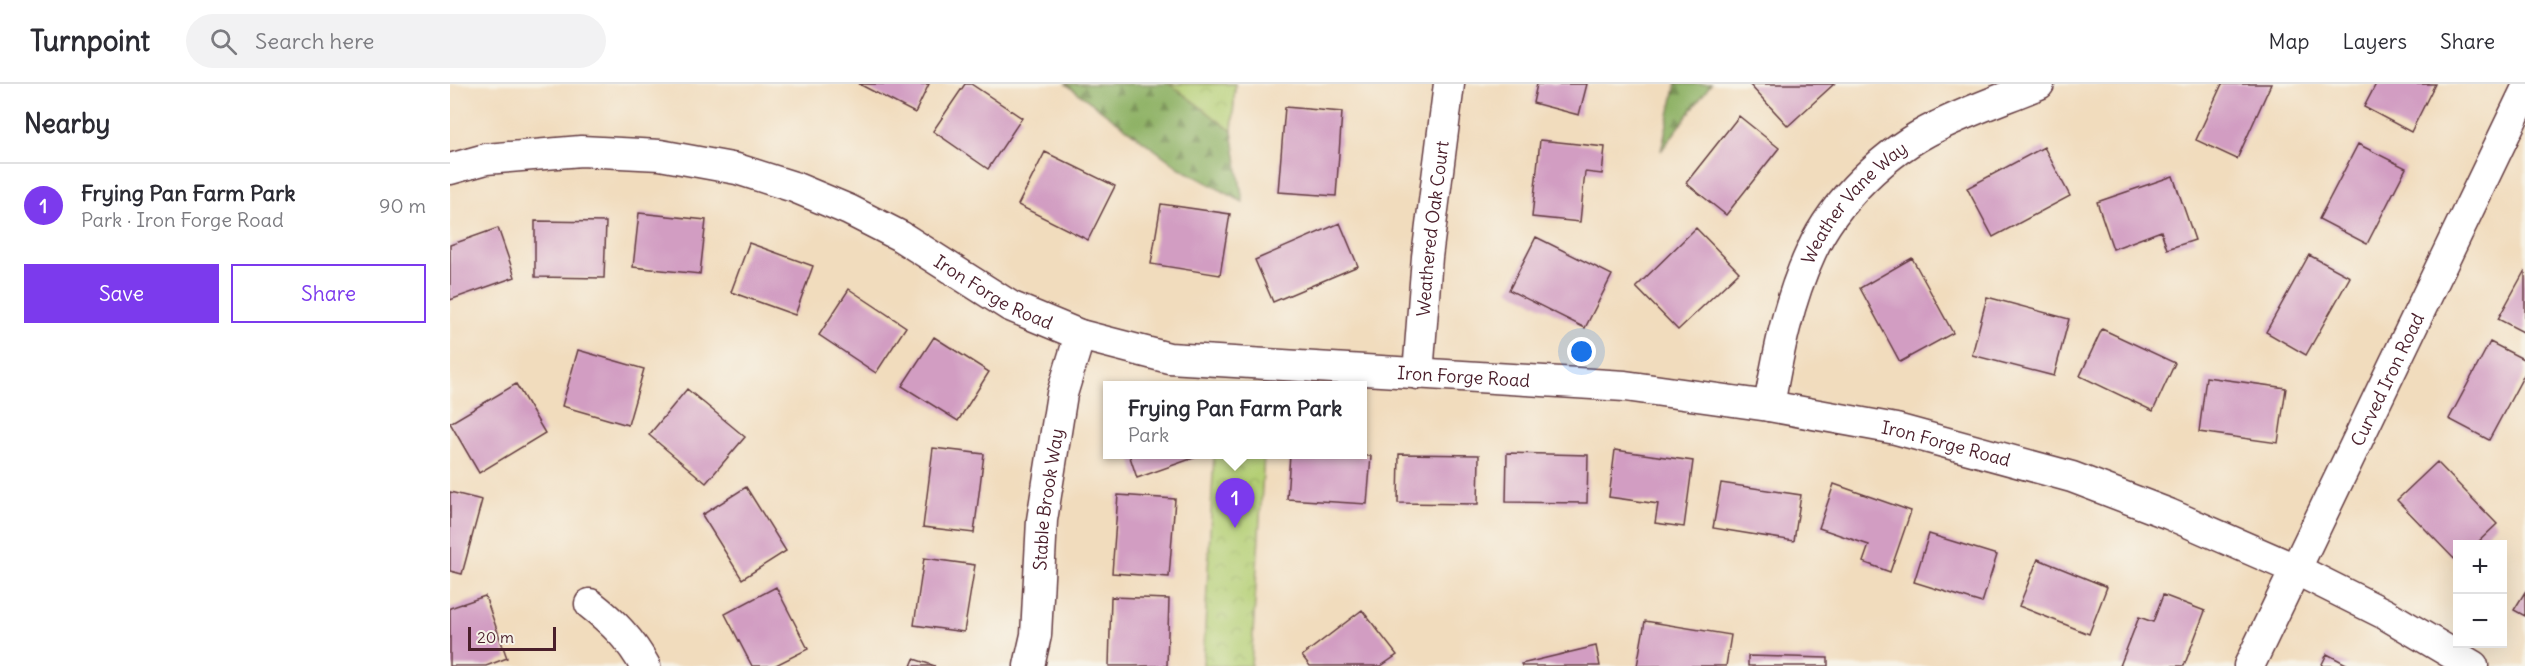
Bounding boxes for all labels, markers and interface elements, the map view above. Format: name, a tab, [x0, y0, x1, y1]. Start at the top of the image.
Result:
search box	[186, 14, 606, 68]
text: Turnpoint	[30, 23, 150, 59]
icon: search	[207, 25, 240, 58]
text: Search here	[255, 27, 374, 55]
text: Map	[2269, 28, 2309, 55]
text: Layers	[2342, 28, 2407, 55]
text: Share	[2440, 28, 2495, 55]
text: Nearby	[24, 107, 110, 140]
street label: Weather Vane Way	[1796, 136, 1911, 267]
street label: Weathered Oak Court	[1411, 139, 1453, 317]
text: Frying Pan Farm Park	[81, 179, 295, 207]
text: 1	[40, 193, 47, 218]
text: 90 m	[379, 193, 426, 218]
text: Park · Iron Forge Road	[81, 207, 284, 232]
street label: Iron Forge Road	[930, 249, 1057, 334]
button: Save	[24, 264, 219, 323]
button: Share	[231, 264, 426, 323]
street label: Curved Iron Road	[2345, 309, 2429, 450]
your location	[1567, 337, 1596, 366]
street label: Iron Forge Road	[1397, 361, 1531, 392]
popup	[1103, 381, 1367, 459]
text: Frying Pan Farm Park	[1128, 394, 1342, 422]
street label: Iron Forge Road	[1880, 415, 2014, 471]
text: Park	[1128, 422, 1169, 447]
street label: Stable Brook Way	[1028, 427, 1068, 571]
pin: 1	[1216, 478, 1254, 528]
map controls	[2453, 540, 2507, 648]
button: +	[2453, 540, 2507, 594]
button: −	[2453, 594, 2507, 648]
scale bar	[468, 624, 556, 652]
text: 20 m	[477, 627, 514, 647]

